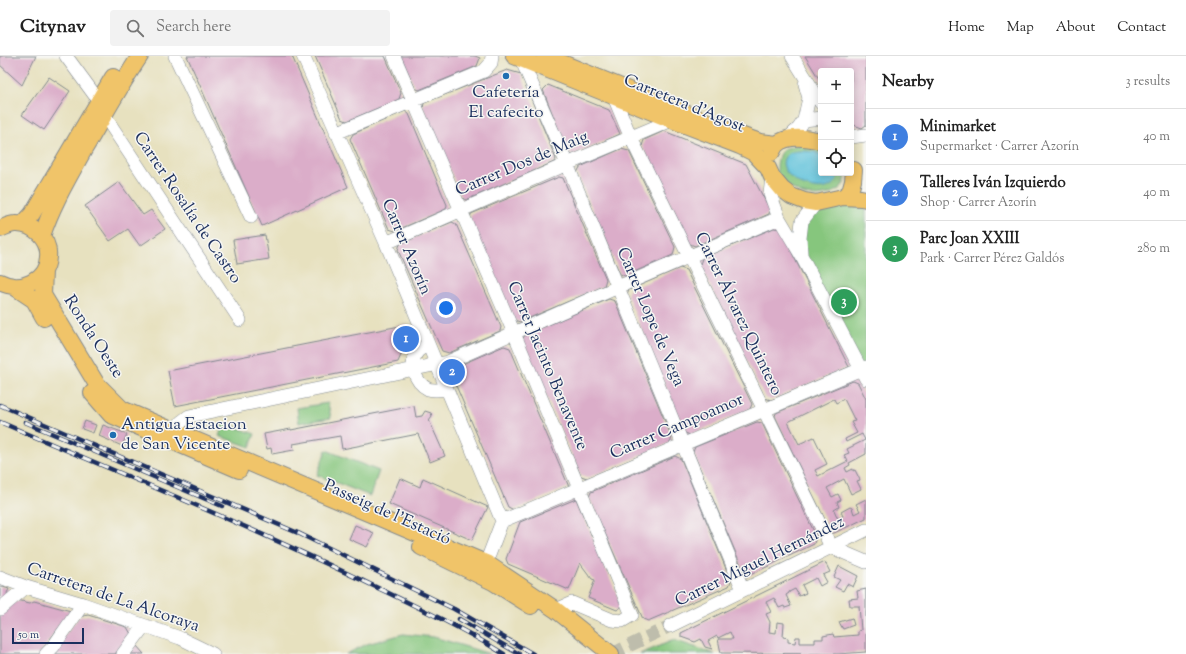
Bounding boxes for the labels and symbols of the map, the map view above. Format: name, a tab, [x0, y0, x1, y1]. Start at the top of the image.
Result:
street label: Carretera d'Agost	[620, 69, 748, 139]
marker: Cafetería El cafecito	[501, 71, 511, 81]
place label: Cafetería El cafecito	[468, 81, 544, 125]
street label: Carrer Dos de Maig	[452, 125, 592, 203]
street label: Carrer Rosalía de Castro	[127, 127, 247, 289]
street label: Carrer Azorín	[375, 195, 437, 299]
street label: Carrer Álvarez Quintero	[688, 228, 788, 400]
street label: Carrer Lope de Vega	[610, 244, 690, 390]
street label: Carrer Jacinto Benavente	[500, 278, 594, 454]
pin: 3	[831, 287, 857, 317]
street label: Ronda Oeste	[57, 291, 129, 383]
your location	[436, 298, 456, 318]
pin: 1	[393, 324, 419, 354]
pin: 2	[439, 357, 465, 387]
street label: Carrer Campoamor	[606, 388, 748, 466]
place label: Antigua Estacion de San Vicente	[121, 413, 247, 457]
marker: Antigua Estacion de San Vicente	[108, 430, 118, 440]
street label: Passeig de l'Estació	[319, 474, 455, 552]
street label: Carrer Miguel Hernández	[671, 511, 849, 613]
street label: Carretera de La Alcoraya	[23, 557, 203, 639]
scale bar	[12, 626, 84, 645]

